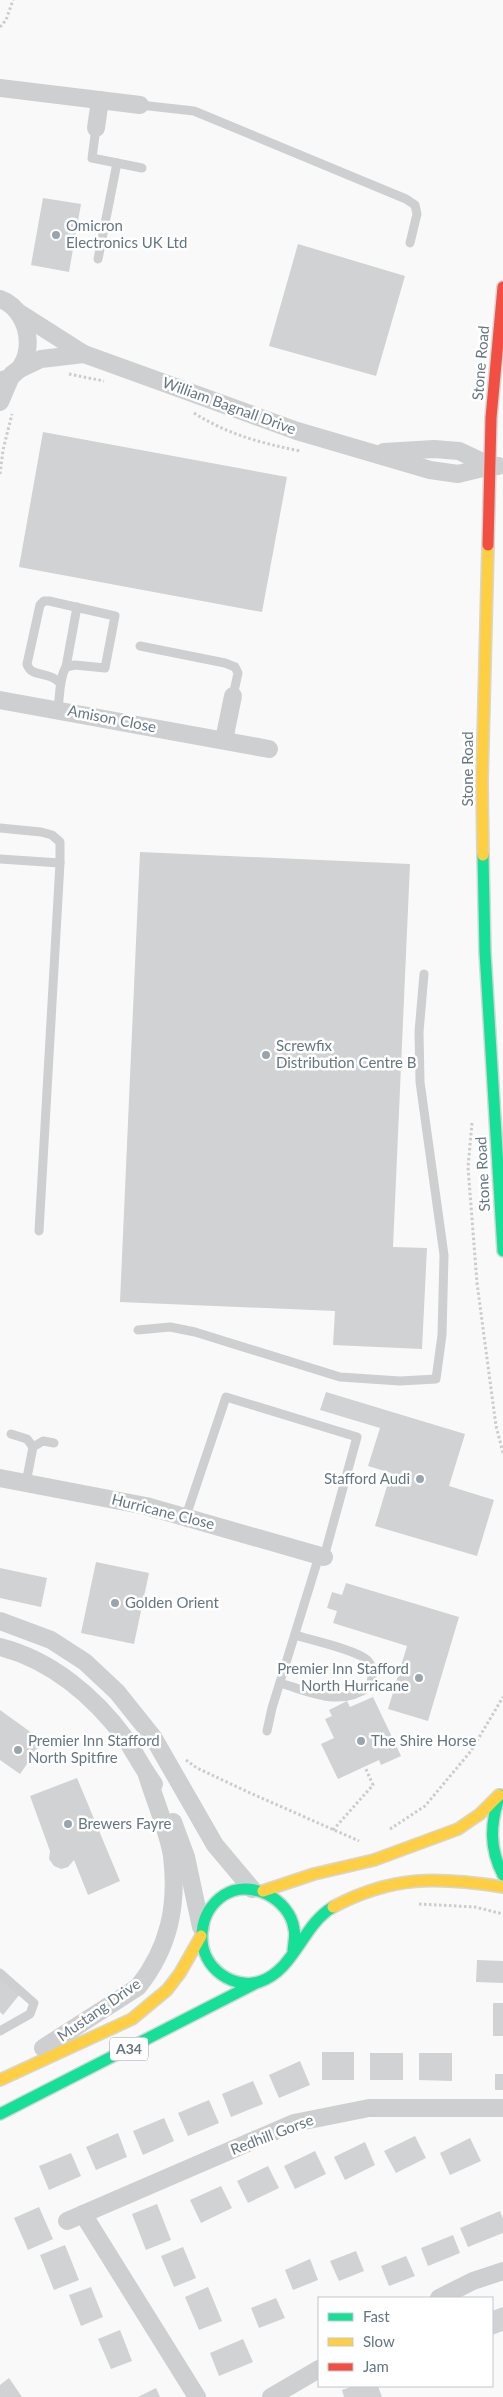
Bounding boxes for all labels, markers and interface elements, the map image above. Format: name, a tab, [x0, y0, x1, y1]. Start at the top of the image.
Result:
place label: Omicron Electronics UK Ltd	[66, 216, 187, 251]
marker: Omicron Electronics UK Ltd	[50, 229, 62, 241]
street label: Stone Road	[468, 325, 492, 401]
street label: William Bagnall Drive	[160, 373, 299, 438]
street label: Amison Close	[66, 701, 158, 735]
street label: Stone Road	[458, 731, 476, 807]
place label: Screwfix Distribution Centre B	[276, 1036, 417, 1071]
marker: Screwfix Distribution Centre B	[260, 1049, 272, 1061]
street label: Stone Road	[471, 1136, 493, 1212]
place label: Stafford Audi	[324, 1469, 410, 1487]
marker: Stafford Audi	[414, 1473, 426, 1485]
street label: Hurricane Close	[110, 1490, 217, 1533]
place label: Golden Orient	[125, 1593, 220, 1611]
marker: Golden Orient	[109, 1597, 121, 1609]
place label: Premier Inn Stafford North Hurricane	[277, 1659, 409, 1694]
marker: Premier Inn Stafford North Hurricane	[413, 1672, 425, 1684]
place label: Premier Inn Stafford North Spitfire	[28, 1731, 160, 1766]
place label: The Shire Horse	[371, 1731, 476, 1749]
marker: The Shire Horse	[355, 1735, 367, 1747]
marker: Premier Inn Stafford North Spitfire	[12, 1744, 24, 1756]
place label: Brewers Fayre	[78, 1814, 171, 1832]
marker: Brewers Fayre	[62, 1818, 74, 1830]
street label: Mustang Drive	[53, 1974, 143, 2044]
road number: A34	[110, 2038, 148, 2060]
street label: Redhill Gorse	[228, 2110, 316, 2158]
legend	[318, 2297, 493, 2387]
text: Fast	[363, 2307, 390, 2325]
text: Slow	[363, 2332, 395, 2350]
text: Jam	[363, 2357, 389, 2375]

